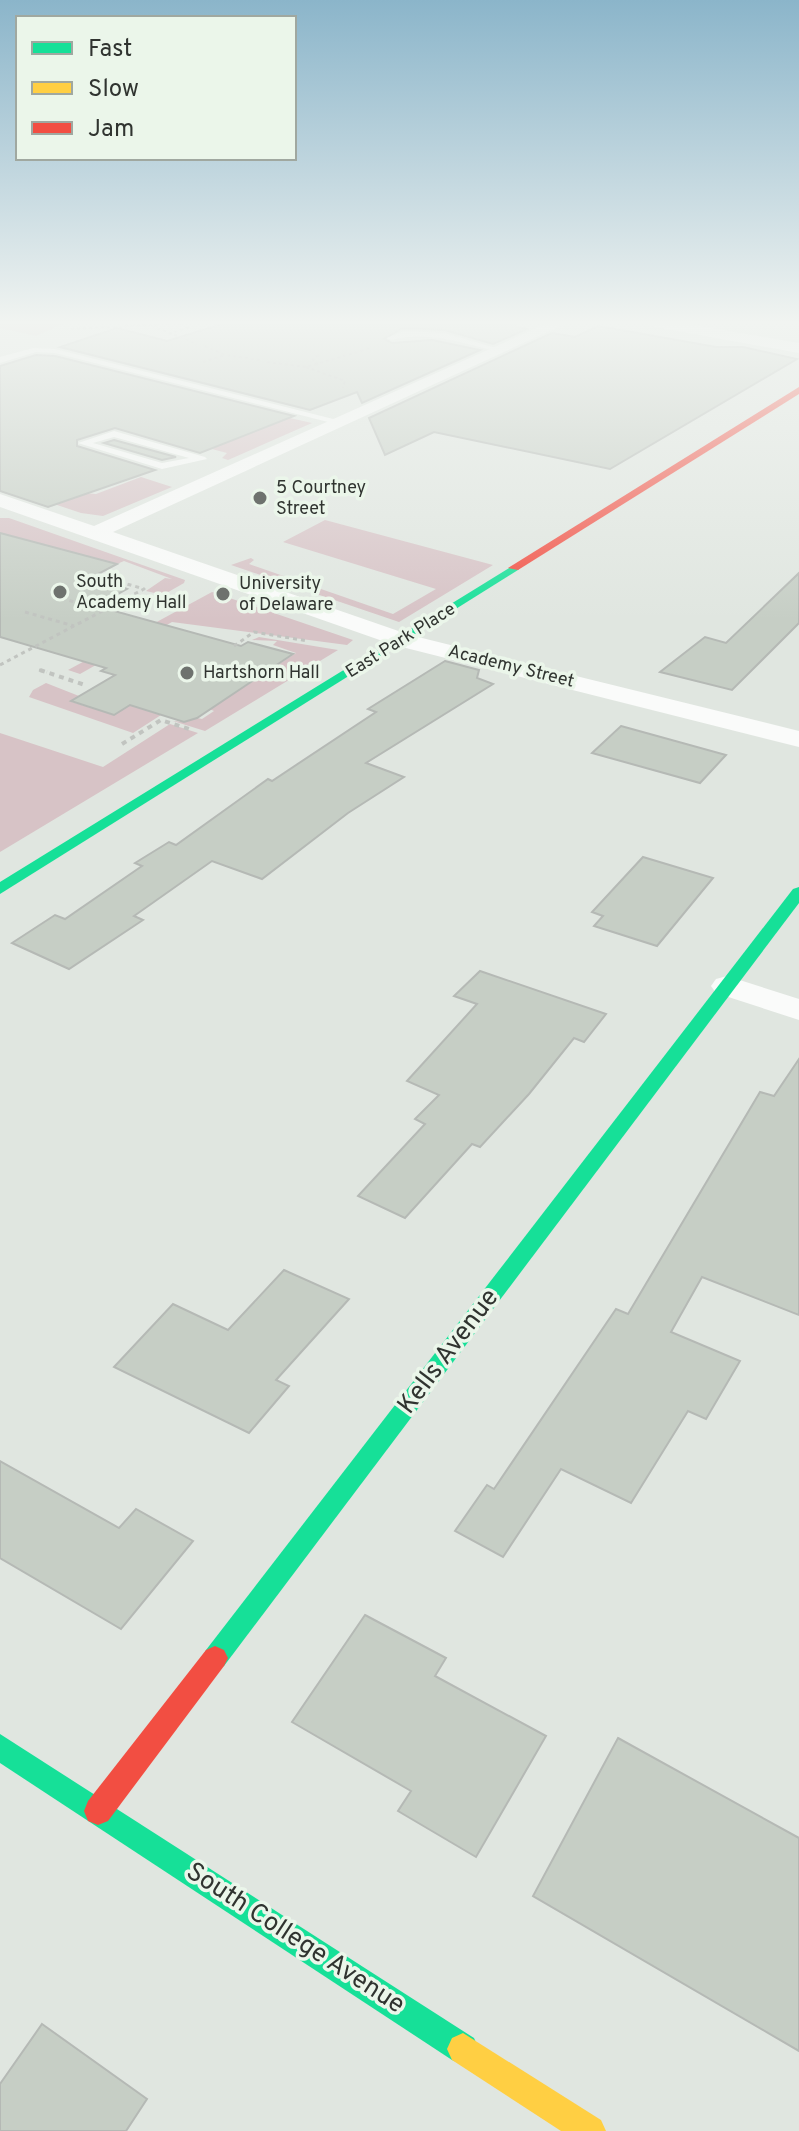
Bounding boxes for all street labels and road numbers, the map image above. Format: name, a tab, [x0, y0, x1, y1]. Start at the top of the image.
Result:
street label: East Park Place	[342, 598, 460, 684]
street label: Academy Street	[446, 640, 576, 694]
street label: Kells Avenue	[391, 1283, 507, 1421]
street label: South College Avenue	[179, 1856, 411, 2022]

